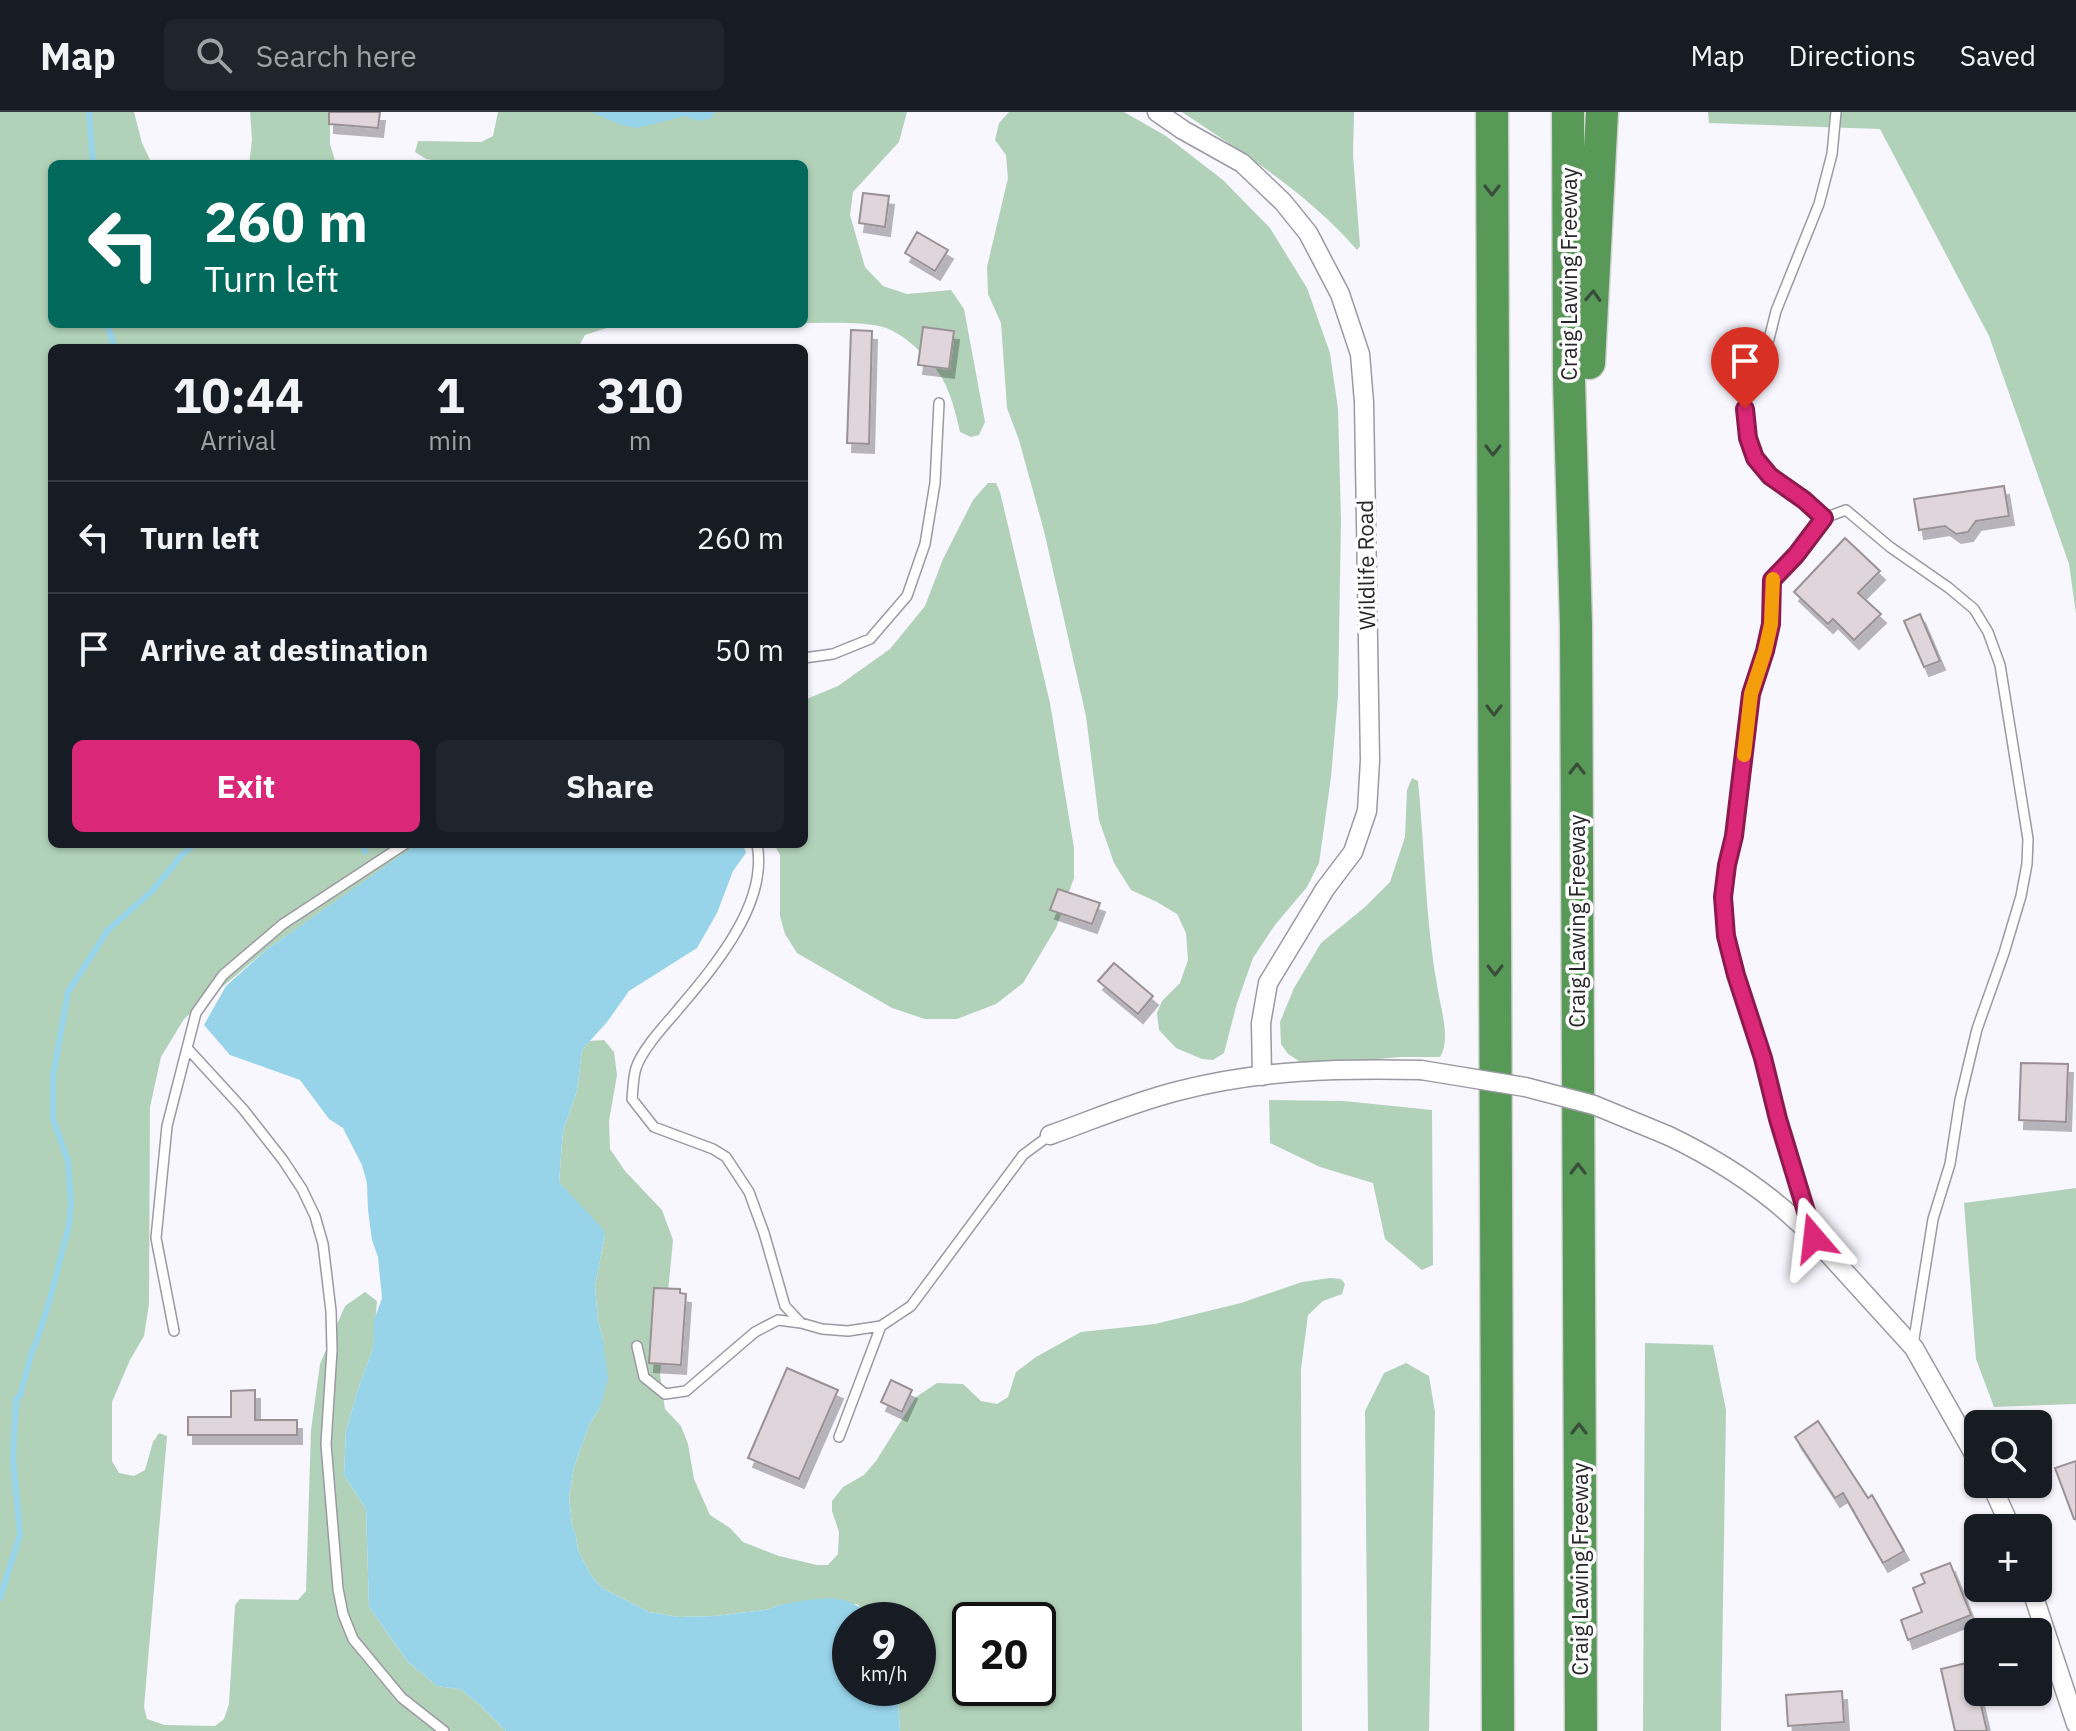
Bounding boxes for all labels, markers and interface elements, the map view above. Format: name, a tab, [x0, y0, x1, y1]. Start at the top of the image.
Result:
search box	[164, 19, 724, 91]
text: Map	[40, 31, 116, 80]
icon: search	[192, 33, 236, 77]
text: Search here	[256, 36, 417, 75]
text: Map	[1690, 37, 1744, 74]
text: Directions	[1788, 37, 1916, 74]
text: Saved	[1960, 37, 2036, 74]
street label: Craig Lawing Freeway	[1554, 167, 1583, 381]
one-way arrow	[1483, 184, 1501, 197]
text: 260 m	[204, 185, 368, 257]
icon: left	[72, 192, 176, 296]
text: Turn left	[204, 255, 339, 302]
one-way arrow	[1584, 289, 1601, 302]
pin	[1711, 327, 1779, 409]
icon: arrive	[1723, 339, 1767, 383]
text: 10:44	[173, 364, 304, 426]
text: 1	[436, 364, 465, 426]
text: 310	[597, 364, 683, 426]
text: Arrival	[200, 423, 276, 457]
text: min	[428, 423, 472, 457]
text: m	[629, 423, 651, 457]
one-way arrow	[1484, 444, 1502, 457]
street label: Wildlife Road	[1350, 500, 1381, 630]
icon: left	[72, 515, 116, 559]
text: Turn left	[140, 518, 259, 557]
text: 260 m	[697, 518, 784, 557]
icon: arrive	[72, 627, 116, 671]
text: Arrive at destination	[140, 630, 428, 669]
text: 50 m	[715, 630, 784, 669]
one-way arrow	[1486, 704, 1503, 717]
button: Exit	[72, 740, 420, 832]
button: Share	[436, 740, 784, 832]
one-way arrow	[1568, 762, 1586, 775]
street label: Craig Lawing Freeway	[1562, 814, 1591, 1028]
one-way arrow	[1487, 964, 1504, 977]
one-way arrow	[1569, 1162, 1587, 1175]
position arrow	[1772, 1196, 1856, 1280]
map controls	[1964, 1410, 2052, 1706]
button: search	[1964, 1410, 2052, 1498]
one-way arrow	[1570, 1422, 1588, 1435]
street label: Craig Lawing Freeway	[1565, 1462, 1594, 1676]
button: +	[1964, 1514, 2052, 1602]
speed limit sign: 20	[952, 1602, 1056, 1706]
text: 9	[872, 1618, 896, 1670]
button: −	[1964, 1618, 2052, 1706]
text: km/h	[860, 1660, 908, 1687]

